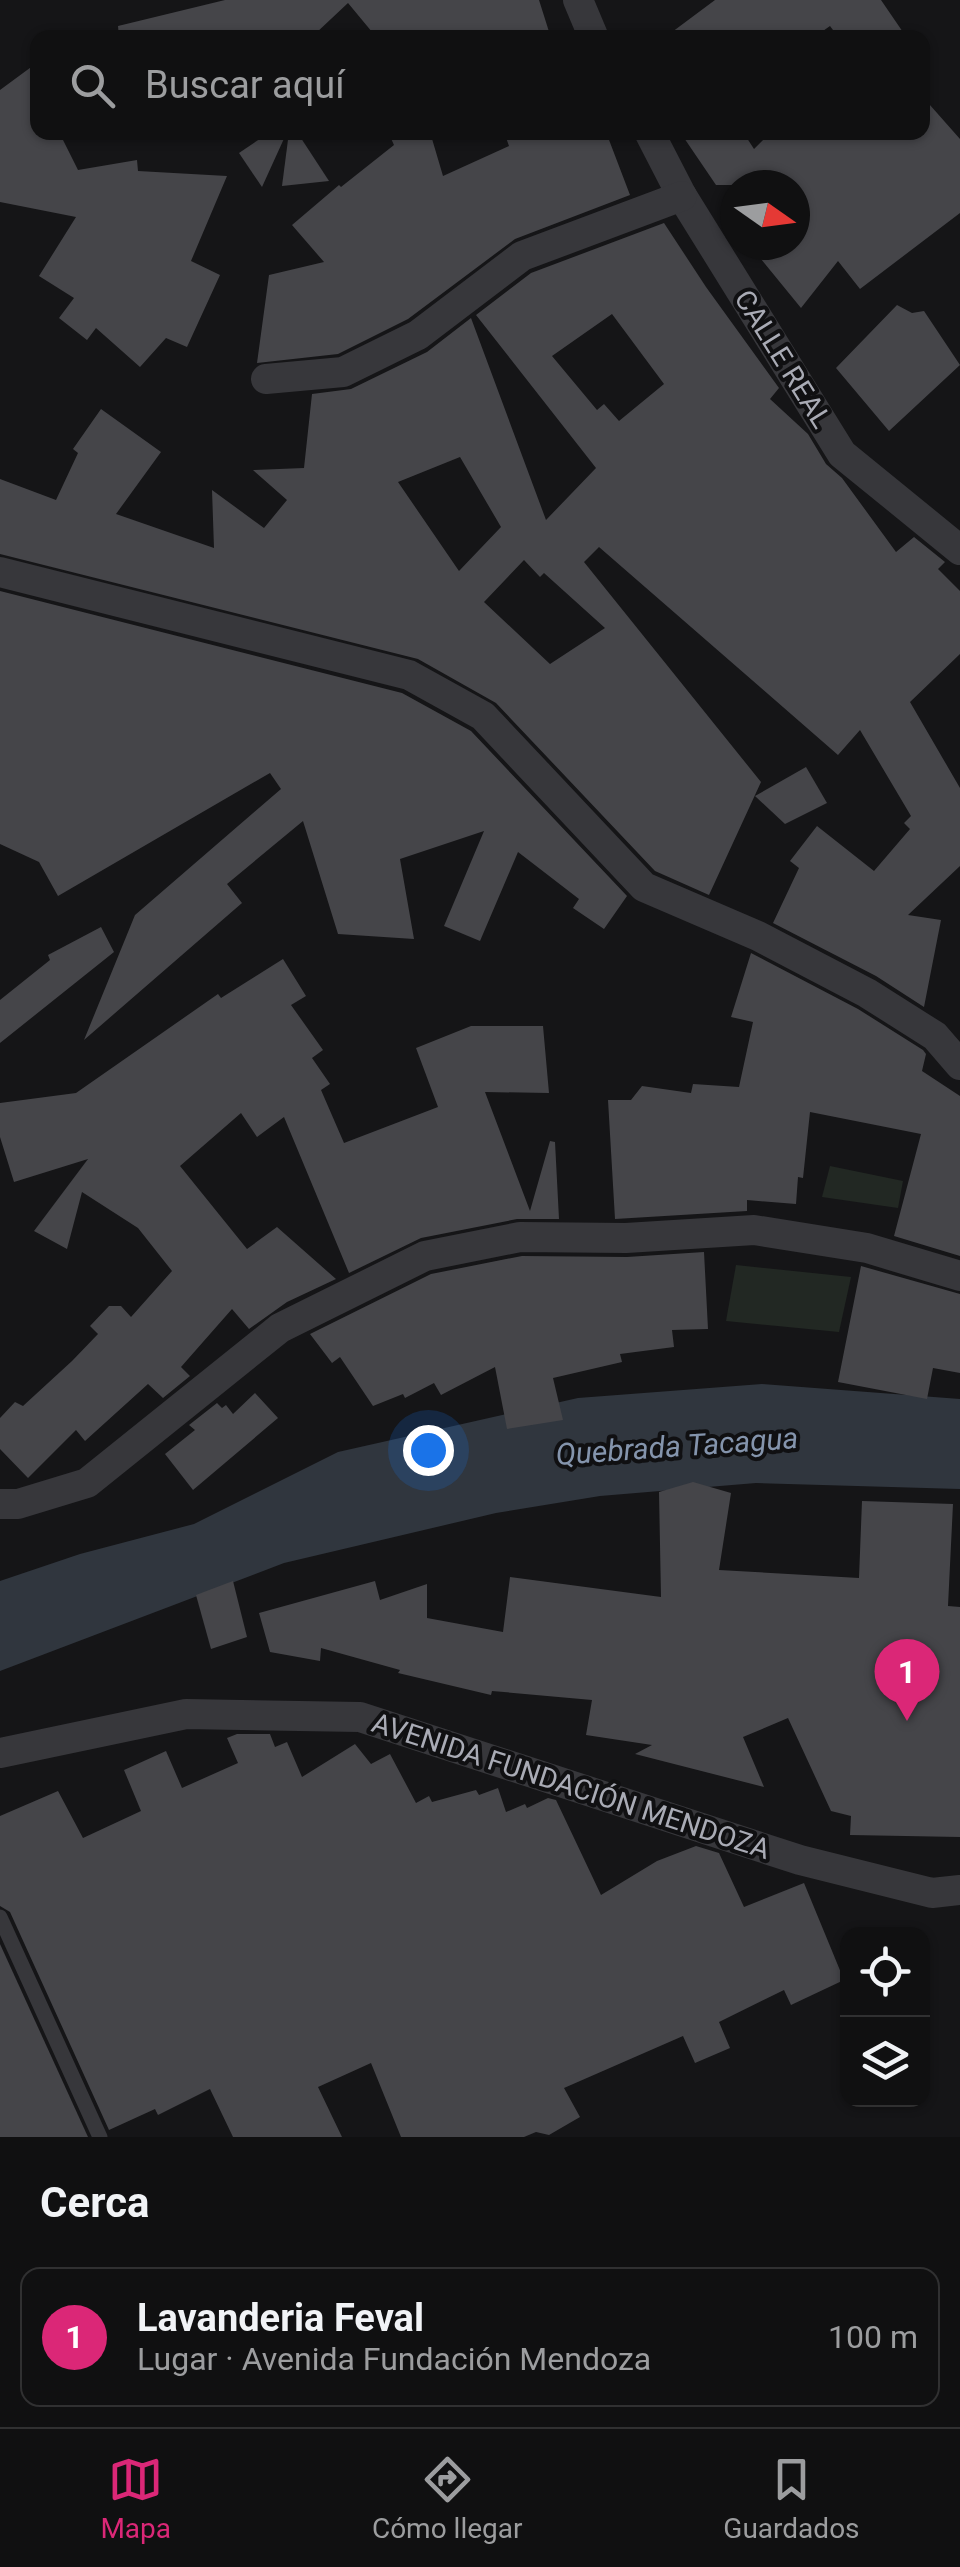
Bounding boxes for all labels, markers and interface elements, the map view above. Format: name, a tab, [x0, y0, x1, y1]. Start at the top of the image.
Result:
search box	[30, 30, 930, 140]
icon: search	[65, 58, 120, 113]
text: Buscar aquí	[145, 63, 345, 107]
north arrow	[720, 170, 810, 260]
street label: CALLE REAL	[728, 284, 838, 434]
water label: Quebrada Tacagua	[555, 1420, 799, 1472]
your location	[403, 1425, 454, 1476]
pin: 1	[874, 1638, 940, 1721]
street label: AVENIDA FUNDACIÓN MENDOZA	[368, 1706, 774, 1866]
map controls	[840, 1927, 930, 2107]
button: locate	[840, 1927, 930, 2017]
button: layers	[840, 2017, 930, 2107]
text: Cerca	[40, 2178, 150, 2227]
text: Lavanderia Feval	[137, 2296, 424, 2340]
text: 1	[65, 2318, 84, 2356]
text: 100 m	[828, 2318, 918, 2356]
text: Lugar · Avenida Fundación Mendoza	[137, 2340, 651, 2378]
tab: Mapa	[100, 2452, 171, 2545]
tab: Cómo llegar	[372, 2452, 523, 2545]
tab: Guardados	[723, 2452, 860, 2545]

